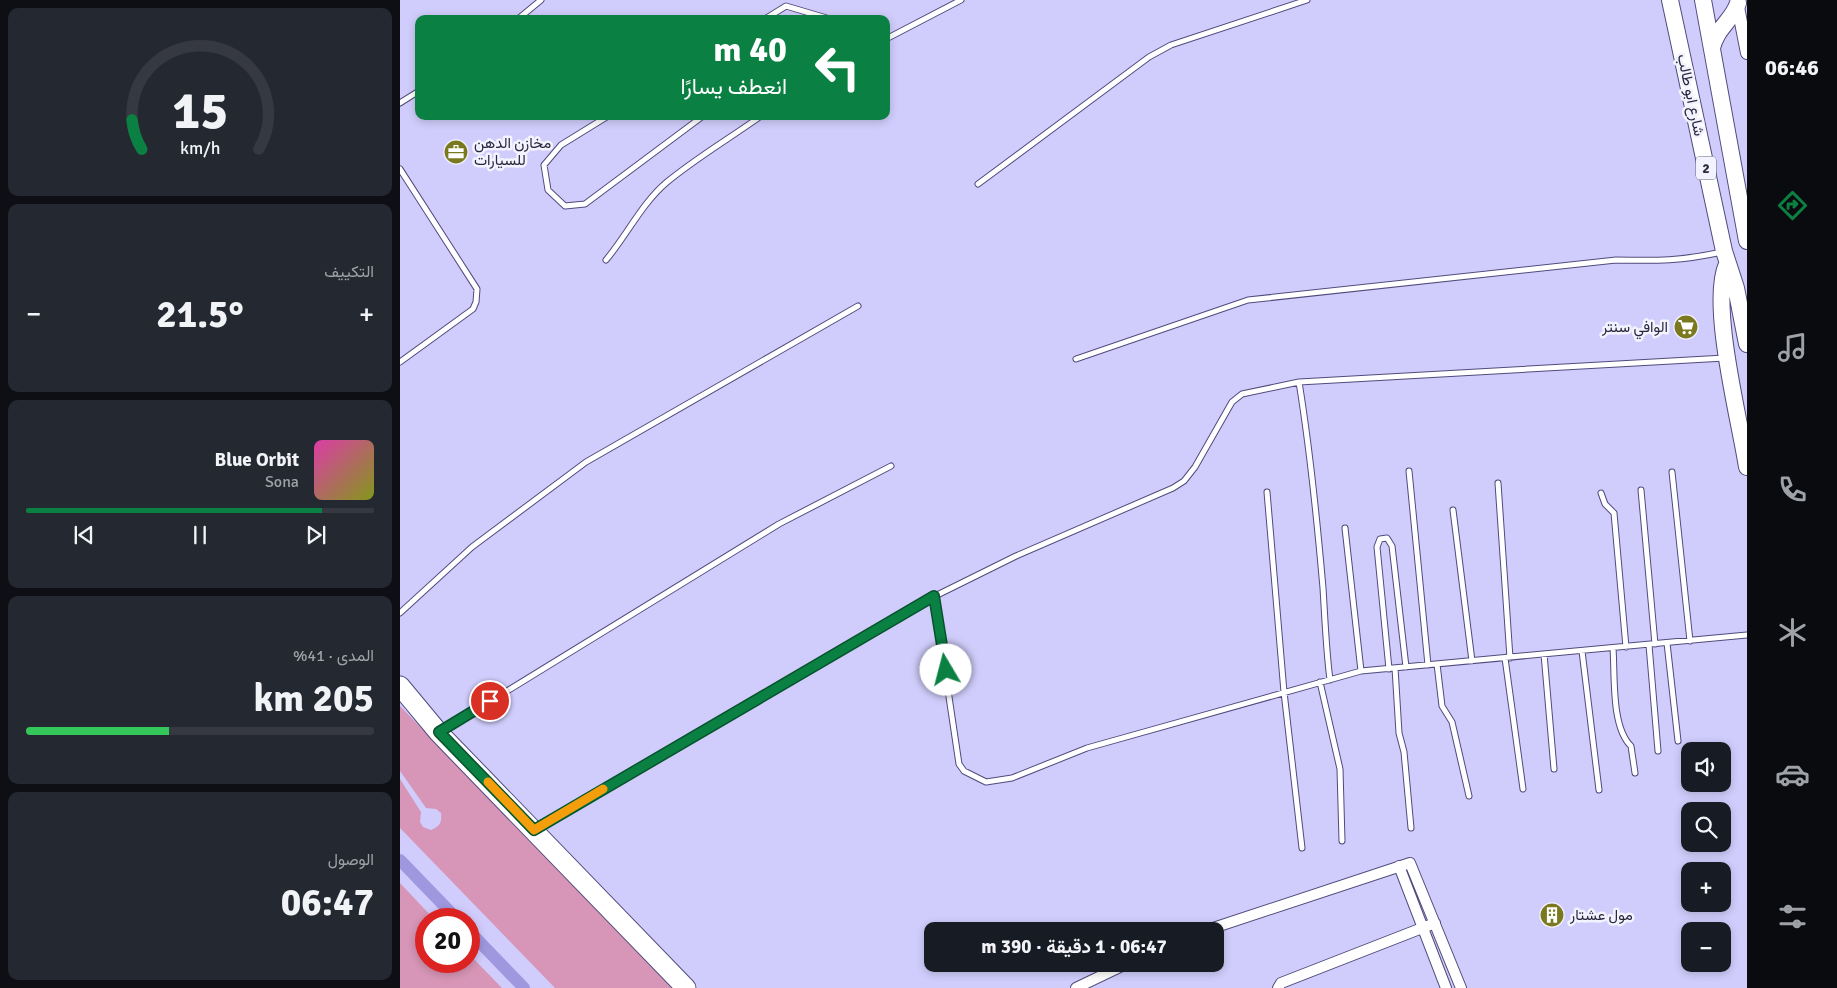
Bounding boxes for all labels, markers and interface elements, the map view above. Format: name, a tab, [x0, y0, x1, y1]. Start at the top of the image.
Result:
text: 40 m	[713, 28, 787, 71]
icon: left	[805, 35, 870, 100]
street label: شارع ابو طالب	[1672, 52, 1708, 138]
text: 06:46	[1765, 54, 1819, 81]
text: انعطف يسارًا	[681, 73, 787, 100]
text: 15	[172, 79, 228, 143]
place label: مخازن الدهن للسيارات	[474, 134, 551, 169]
text: km/h	[180, 137, 220, 159]
office icon: مخازن الدهن للسيارات	[443, 139, 469, 165]
road number: 2	[1696, 156, 1716, 180]
icon: directions	[1775, 188, 1810, 223]
text: التكييف	[324, 262, 374, 282]
text: 21.5°	[156, 291, 244, 338]
text: −	[26, 297, 41, 331]
text: +	[359, 297, 374, 331]
supermarket icon: الوافي سنتر	[1673, 314, 1699, 340]
place label: الوافي سنتر	[1601, 318, 1668, 340]
icon: music	[1775, 330, 1810, 365]
text: Blue Orbit	[215, 448, 299, 472]
text: Sona	[265, 472, 299, 492]
icon: phone	[1775, 472, 1810, 507]
icon: previous	[70, 521, 98, 549]
icon: pause	[186, 521, 214, 549]
icon: next	[302, 521, 330, 549]
icon: climate	[1775, 615, 1810, 650]
position arrow	[919, 643, 971, 695]
text: المدى · 41%	[293, 646, 374, 666]
text: 205 km	[253, 675, 374, 722]
pin	[469, 680, 511, 722]
icon: arrive	[476, 687, 504, 715]
map controls	[1681, 742, 1731, 972]
button: sound	[1681, 742, 1731, 792]
icon: car	[1775, 757, 1810, 792]
button: search	[1681, 802, 1731, 852]
text: الوصول	[328, 850, 374, 870]
button: +	[1681, 862, 1731, 912]
text: 06:47	[281, 879, 374, 926]
icon: filters	[1775, 899, 1810, 934]
building icon: مول عشتار	[1539, 902, 1565, 928]
place label: مول عشتار	[1569, 906, 1633, 924]
speed limit sign: 20	[415, 908, 480, 973]
button: −	[1681, 922, 1731, 972]
text: 06:47 · 1 دقيقة · 390 m	[981, 935, 1167, 959]

